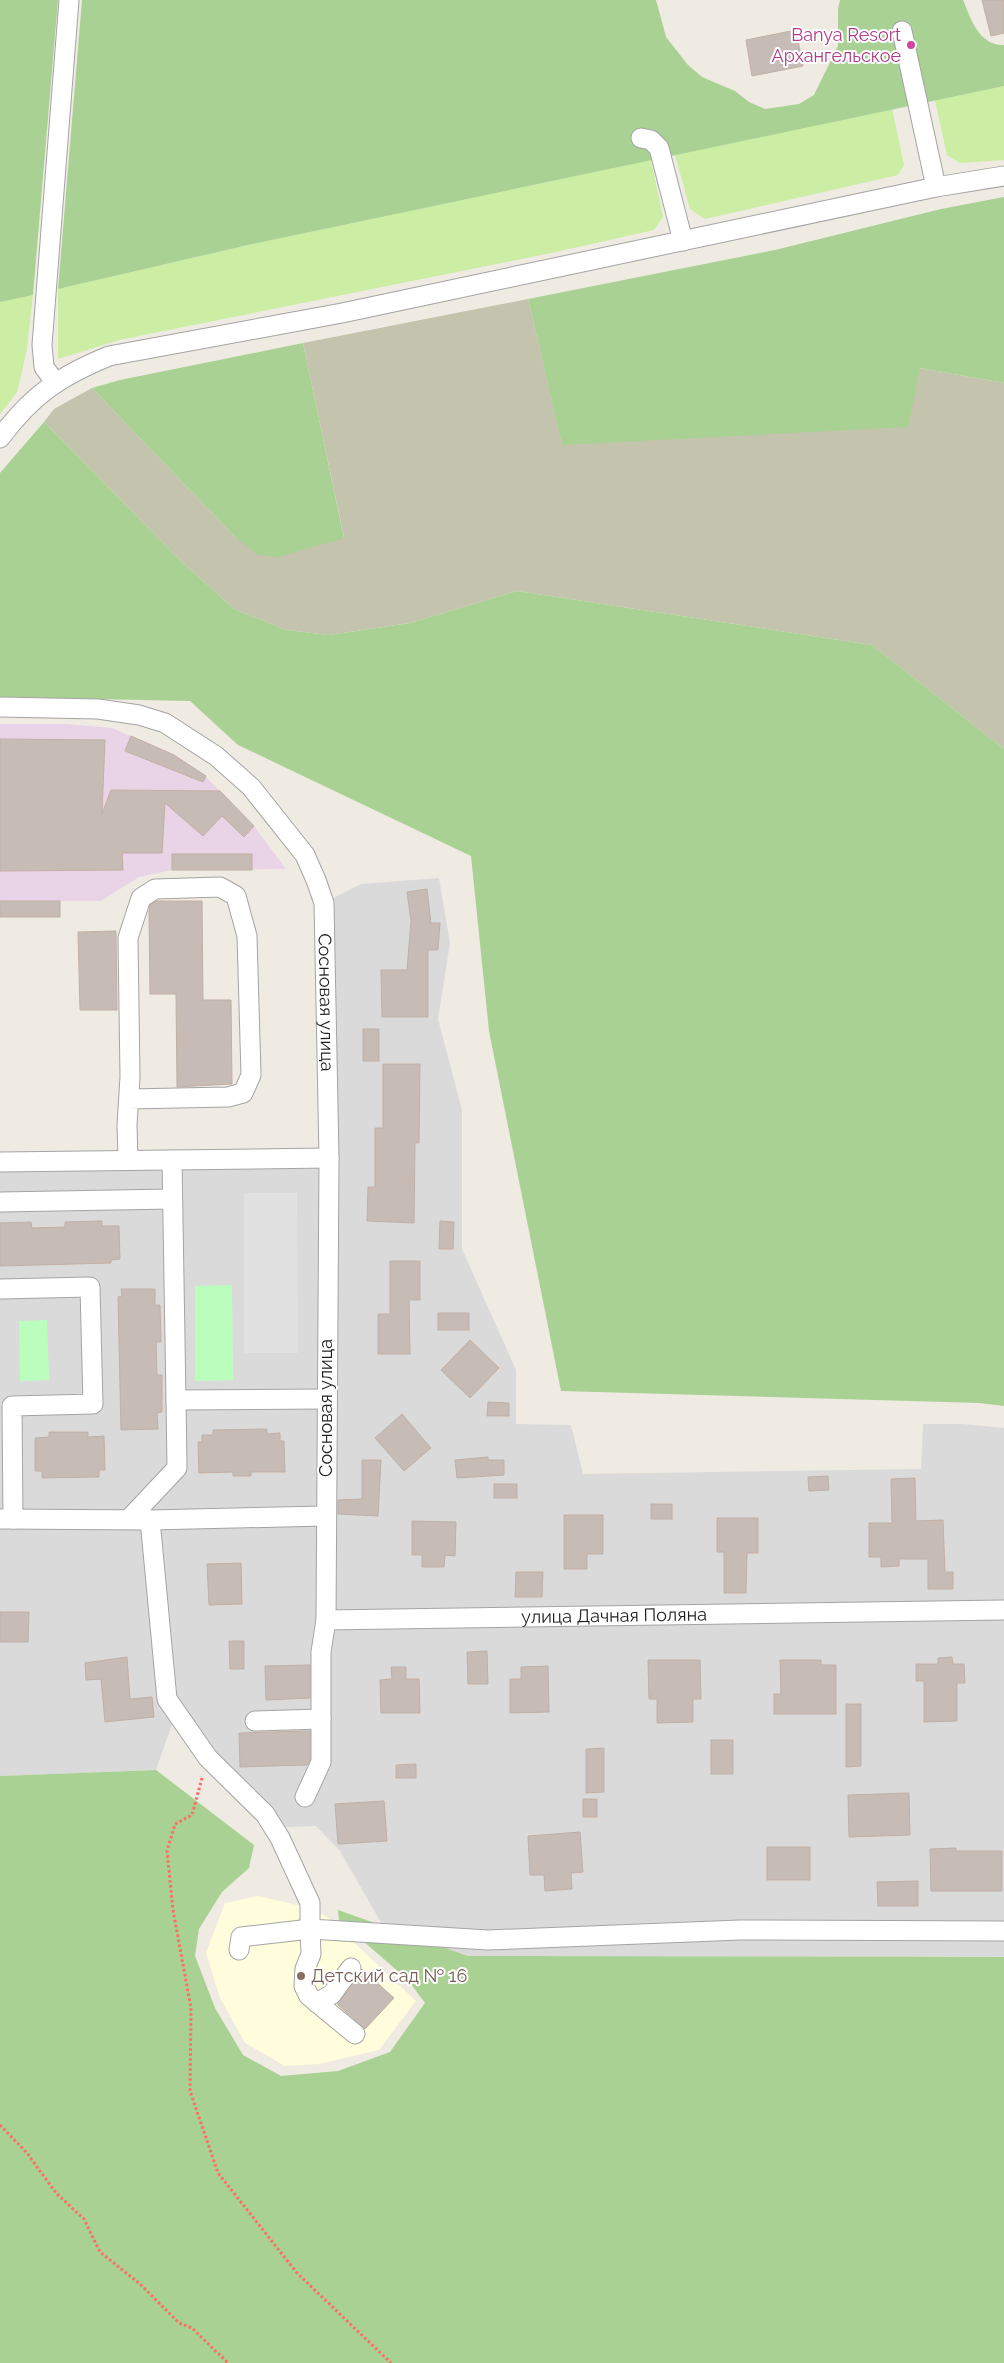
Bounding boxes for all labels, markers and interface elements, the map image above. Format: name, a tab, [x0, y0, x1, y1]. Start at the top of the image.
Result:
place label: Banya Resort Архангельское	[772, 24, 901, 66]
marker: Banya Resort Архангельское	[905, 39, 917, 51]
street label: Сосновая улица	[315, 933, 338, 1072]
street label: Сосновая улица	[315, 1339, 336, 1477]
street label: улица Дачная Поляна	[521, 1603, 707, 1627]
place label: Детский сад № 16	[311, 1965, 467, 1986]
marker: Детский сад № 16	[295, 1970, 307, 1982]

